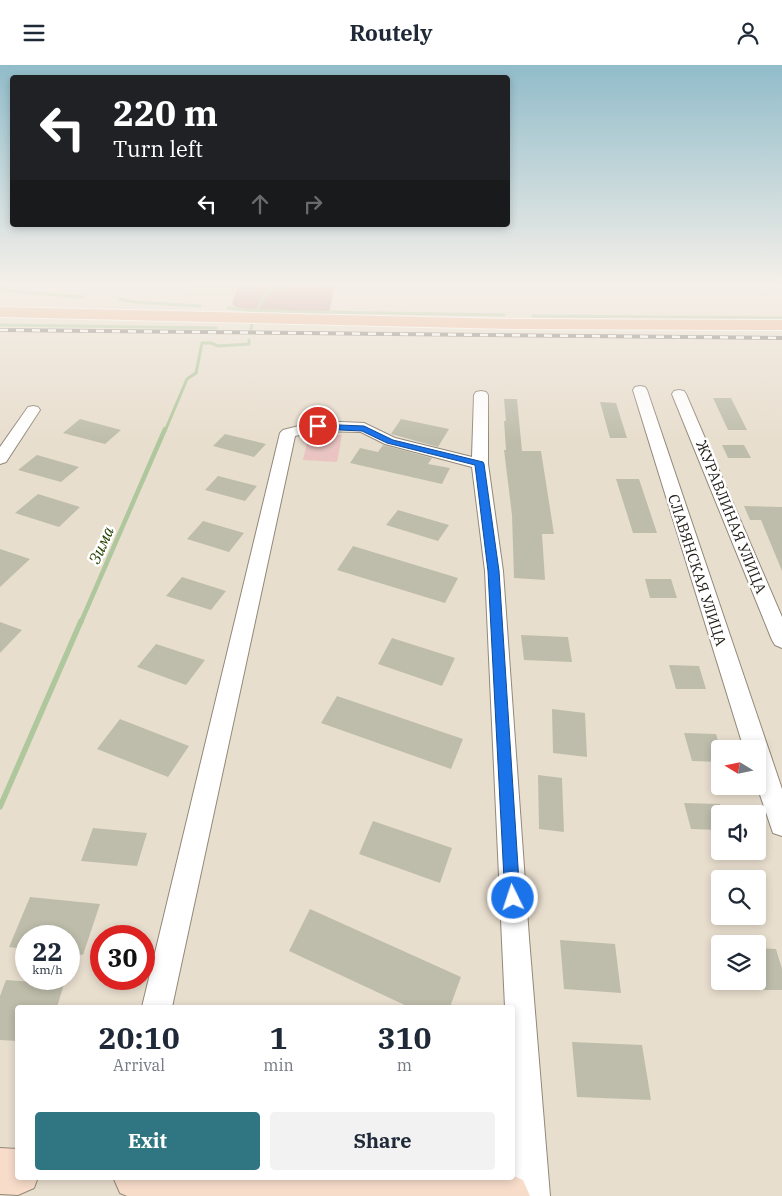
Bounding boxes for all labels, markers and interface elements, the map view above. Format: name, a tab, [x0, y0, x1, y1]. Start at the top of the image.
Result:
text: Routely	[349, 18, 433, 47]
icon: menu	[20, 19, 48, 47]
icon: person	[734, 19, 762, 47]
text: 220 m	[113, 90, 218, 136]
icon: left	[30, 95, 95, 160]
text: Turn left	[113, 134, 203, 163]
icon: left	[193, 190, 221, 218]
icon: ahead	[246, 190, 274, 218]
icon: right	[299, 190, 327, 218]
pin	[297, 405, 339, 447]
icon: arrive	[304, 412, 332, 440]
street label: ЖУРАВЛИНАЯ УЛИЦА	[692, 437, 771, 597]
street label: СЛАВЯНСКАЯ УЛИЦА	[664, 491, 731, 649]
water label: Зима	[84, 523, 118, 567]
north arrow	[711, 740, 766, 795]
map controls	[711, 740, 766, 990]
button: sound	[711, 805, 766, 860]
button: search	[711, 870, 766, 925]
position arrow	[486, 871, 538, 923]
speed limit sign: 30	[90, 925, 155, 990]
text: 22	[32, 935, 63, 968]
button: layers	[711, 935, 766, 990]
text: km/h	[32, 962, 63, 977]
text: 20:10	[99, 1018, 180, 1057]
text: 1	[270, 1018, 288, 1057]
text: 310	[377, 1018, 431, 1057]
text: Arrival	[113, 1055, 165, 1075]
text: min	[263, 1055, 294, 1075]
text: m	[397, 1055, 412, 1075]
button: Exit	[35, 1112, 260, 1170]
button: Share	[270, 1112, 495, 1170]

